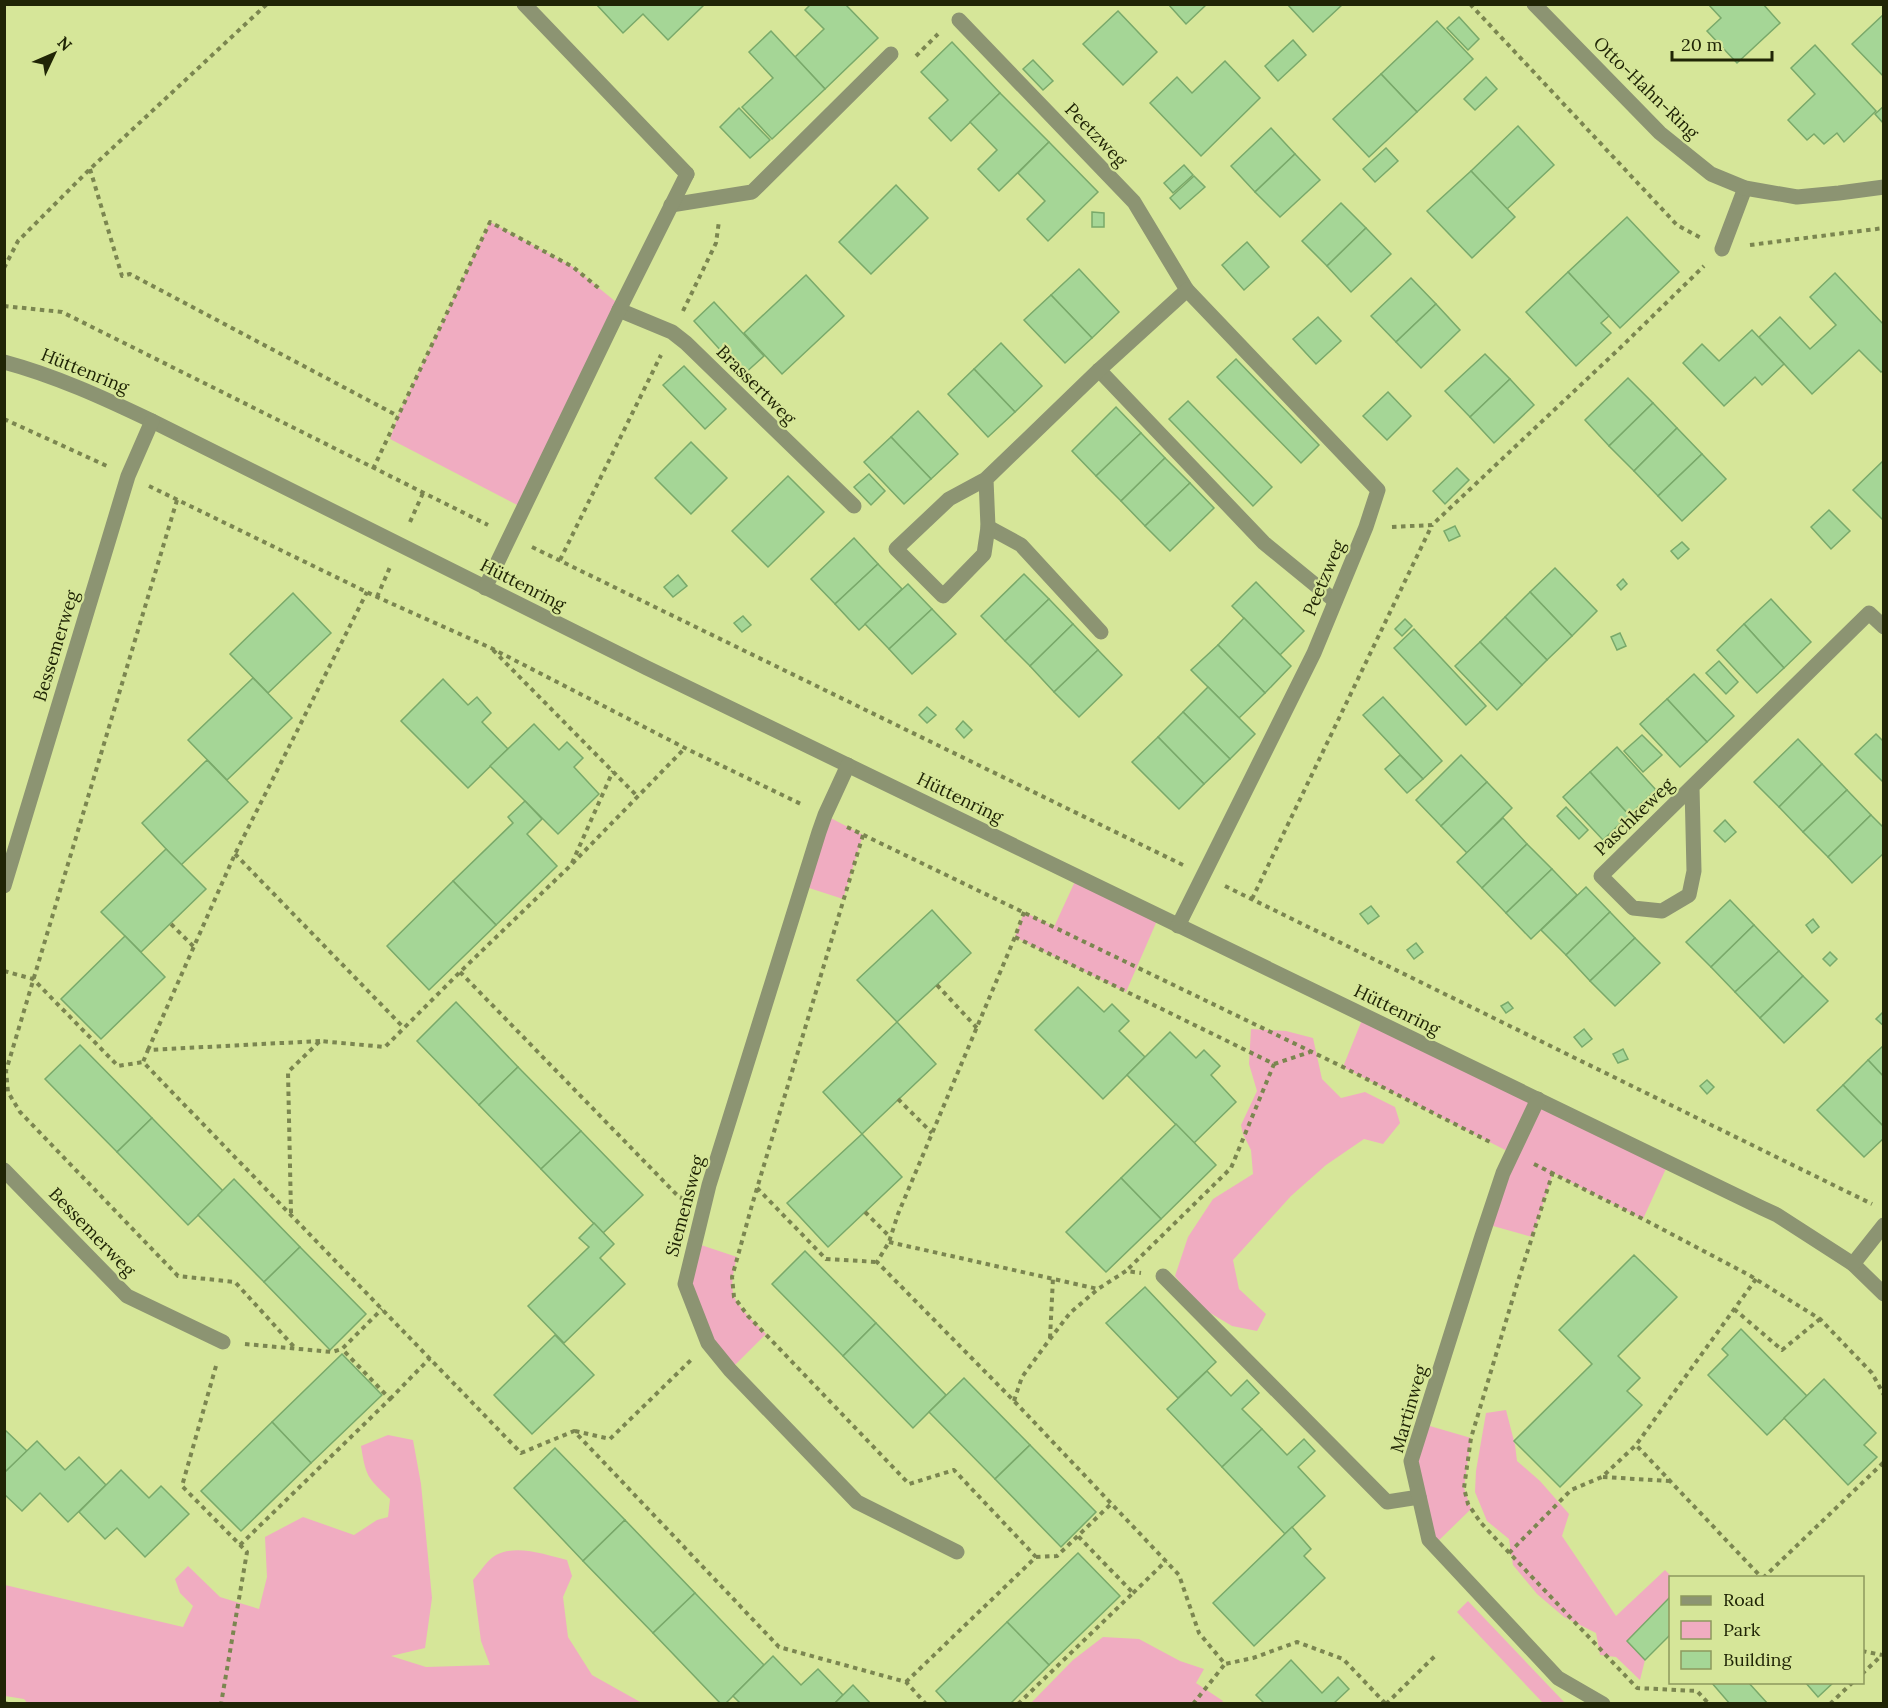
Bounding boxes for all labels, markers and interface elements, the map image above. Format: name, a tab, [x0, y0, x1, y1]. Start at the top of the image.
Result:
north arrow	[24, 24, 84, 84]
scale bar	[1672, 24, 1772, 62]
street label: Otto-Hahn-Ring	[1589, 31, 1705, 145]
text: N	[53, 32, 76, 55]
text: 20 m	[1681, 33, 1723, 56]
street label: Peetzweg	[1060, 98, 1133, 172]
street label: Brassertweg	[712, 340, 802, 430]
street label: Hüttenring	[38, 342, 134, 399]
street label: Peetzweg	[1297, 535, 1350, 619]
street label: Hüttenring	[477, 553, 571, 616]
street label: Bessemerweg	[28, 586, 84, 704]
street label: Hüttenring	[913, 767, 1008, 829]
street label: Paschkeweg	[1589, 772, 1679, 860]
street label: Hüttenring	[1350, 979, 1445, 1041]
street label: Siemensweg	[660, 1152, 709, 1259]
street label: Bessemerweg	[44, 1182, 141, 1282]
street label: Martinweg	[1385, 1361, 1432, 1455]
legend	[1669, 1576, 1864, 1684]
text: Road	[1723, 1588, 1765, 1611]
text: Park	[1723, 1618, 1761, 1641]
text: Building	[1723, 1648, 1793, 1671]

